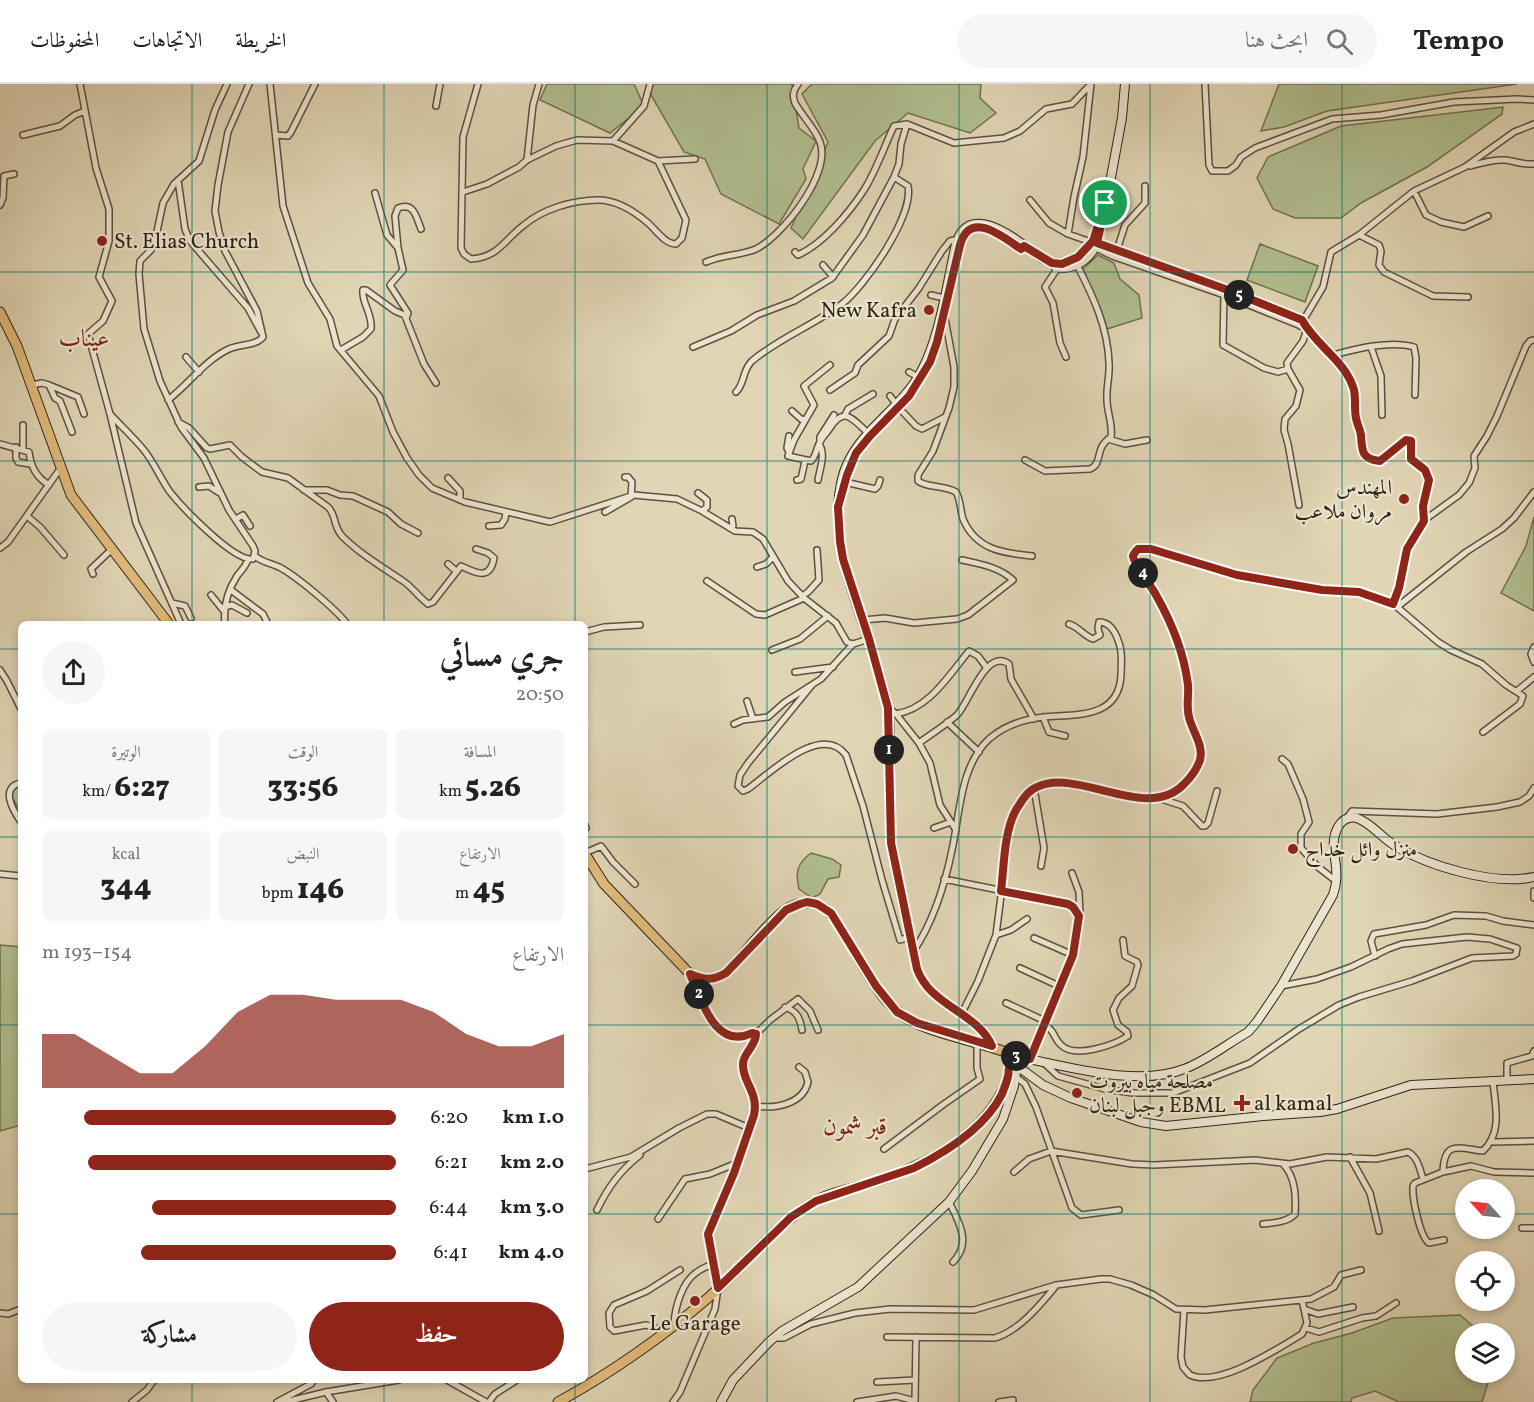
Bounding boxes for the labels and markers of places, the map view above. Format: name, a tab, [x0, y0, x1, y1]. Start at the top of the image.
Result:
pin	[1079, 177, 1130, 228]
place label: St. Elias Church	[114, 228, 259, 257]
marker: St. Elias Church	[95, 234, 109, 248]
pin: 5	[1224, 280, 1254, 310]
place label: New Kafra	[821, 297, 917, 326]
marker: New Kafra	[922, 303, 936, 317]
place label: المهندس مروان ملاعب	[1294, 474, 1392, 527]
marker: المهندس مروان ملاعب	[1397, 492, 1411, 506]
pin: 4	[1128, 558, 1158, 588]
pin: 1	[874, 735, 904, 765]
place label: منزل وائل خداج	[1305, 836, 1417, 868]
marker: منزل وائل خداج	[1286, 842, 1300, 856]
pin: 2	[684, 979, 714, 1009]
pin: 3	[1001, 1041, 1031, 1071]
place label: مصلحة مياه بيروت وجبل لبنان EBML	[1089, 1068, 1226, 1121]
marker: مصلحة مياه بيروت وجبل لبنان EBML	[1070, 1086, 1084, 1100]
place label: al kamal	[1254, 1090, 1332, 1119]
marker: al kamal	[1235, 1096, 1249, 1110]
marker: Le Garage	[688, 1294, 702, 1308]
place label: Le Garage	[649, 1310, 741, 1339]

